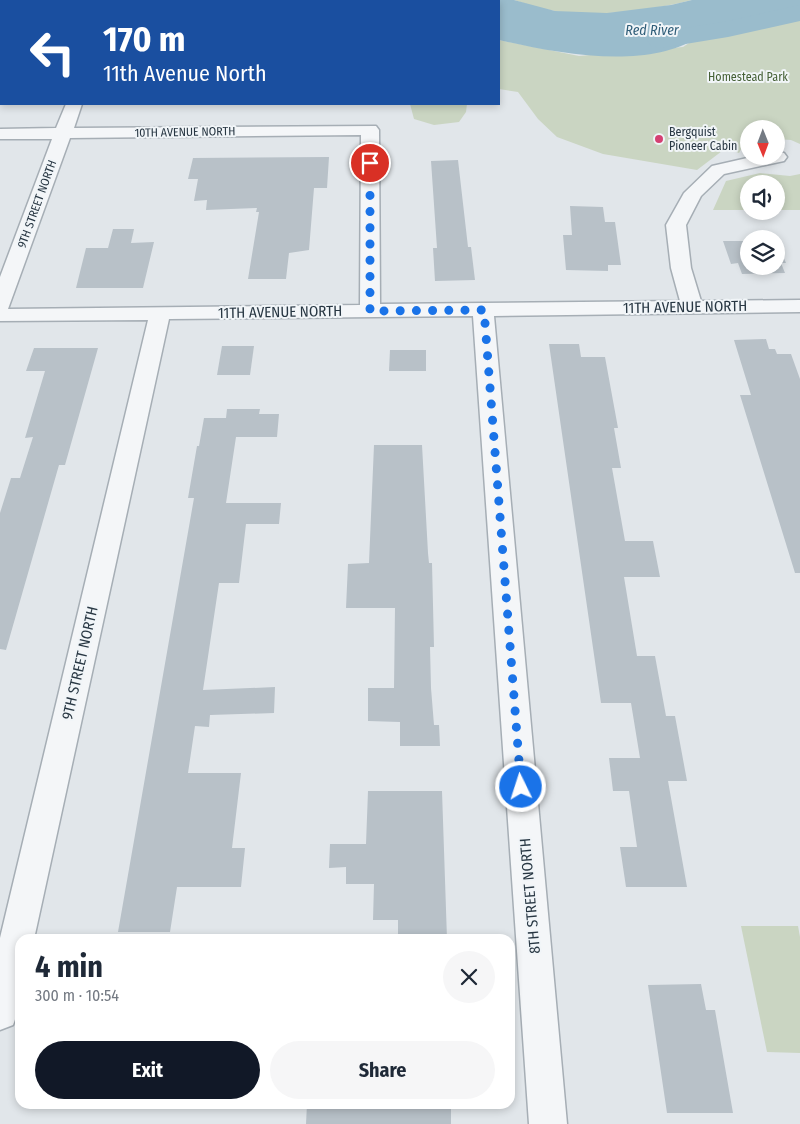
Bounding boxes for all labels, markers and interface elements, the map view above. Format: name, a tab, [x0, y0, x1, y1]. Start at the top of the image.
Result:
text: 170 m	[103, 18, 186, 60]
icon: left	[20, 20, 85, 85]
water label: Red River	[625, 22, 680, 39]
text: 11th Avenue North	[103, 60, 266, 87]
park label: Homestead Park	[708, 70, 788, 84]
north arrow	[740, 120, 785, 165]
map controls	[740, 120, 785, 275]
street label: 10TH AVENUE NORTH	[134, 124, 236, 140]
place label: Bergquist Pioneer Cabin	[669, 125, 737, 153]
marker: Bergquist Pioneer Cabin	[653, 133, 665, 145]
pin	[349, 142, 391, 184]
icon: arrive	[356, 149, 384, 177]
street label: 9TH STREET NORTH	[15, 158, 59, 250]
button: sound	[740, 175, 785, 220]
button: layers	[740, 230, 785, 275]
street label: 11TH AVENUE NORTH	[623, 297, 747, 317]
street label: 11TH AVENUE NORTH	[218, 302, 342, 322]
street label: 9TH STREET NORTH	[58, 605, 102, 721]
position arrow	[494, 760, 546, 812]
street label: 8TH STREET NORTH	[516, 837, 544, 955]
text: 4 min	[35, 949, 103, 985]
button: close	[443, 951, 495, 1003]
text: 300 m · 10:54	[35, 986, 119, 1005]
button: Exit	[35, 1041, 260, 1099]
button: Share	[270, 1041, 495, 1099]

